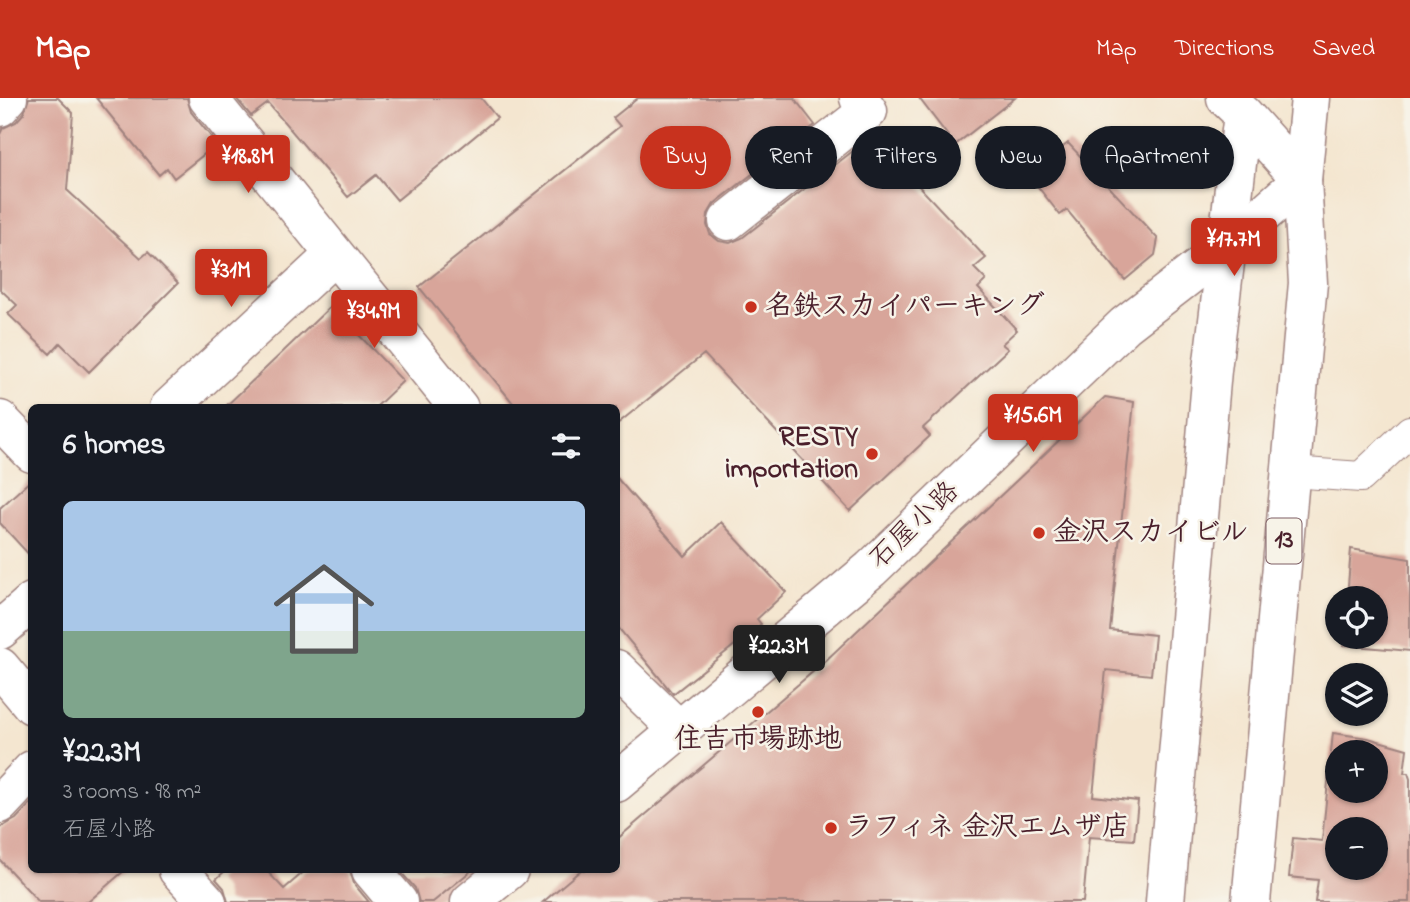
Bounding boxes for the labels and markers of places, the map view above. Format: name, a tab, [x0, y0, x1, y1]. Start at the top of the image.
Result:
pin: ¥18.8M	[191, 136, 305, 195]
pin: ¥17.7M	[1177, 218, 1291, 278]
pin: ¥31M	[190, 250, 272, 309]
place label: 名鉄スカイパーキング	[765, 287, 1044, 328]
pin: ¥34.9M	[317, 290, 431, 350]
marker: 名鉄スカイパーキング	[743, 299, 759, 315]
pin: ¥15.6M	[976, 394, 1090, 454]
place label: RESTY importation	[725, 418, 859, 491]
marker: RESTY importation	[864, 446, 880, 462]
place label: 金沢スカイビル	[1053, 513, 1248, 554]
marker: 金沢スカイビル	[1031, 525, 1047, 541]
pin: ¥22.3M	[722, 626, 836, 685]
marker: 住吉市場跡地	[750, 704, 766, 720]
place label: 住吉市場跡地	[674, 720, 842, 761]
place label: ラフィネ 金沢エムザ店	[845, 808, 1130, 849]
marker: ラフィネ 金沢エムザ店	[823, 820, 839, 836]

